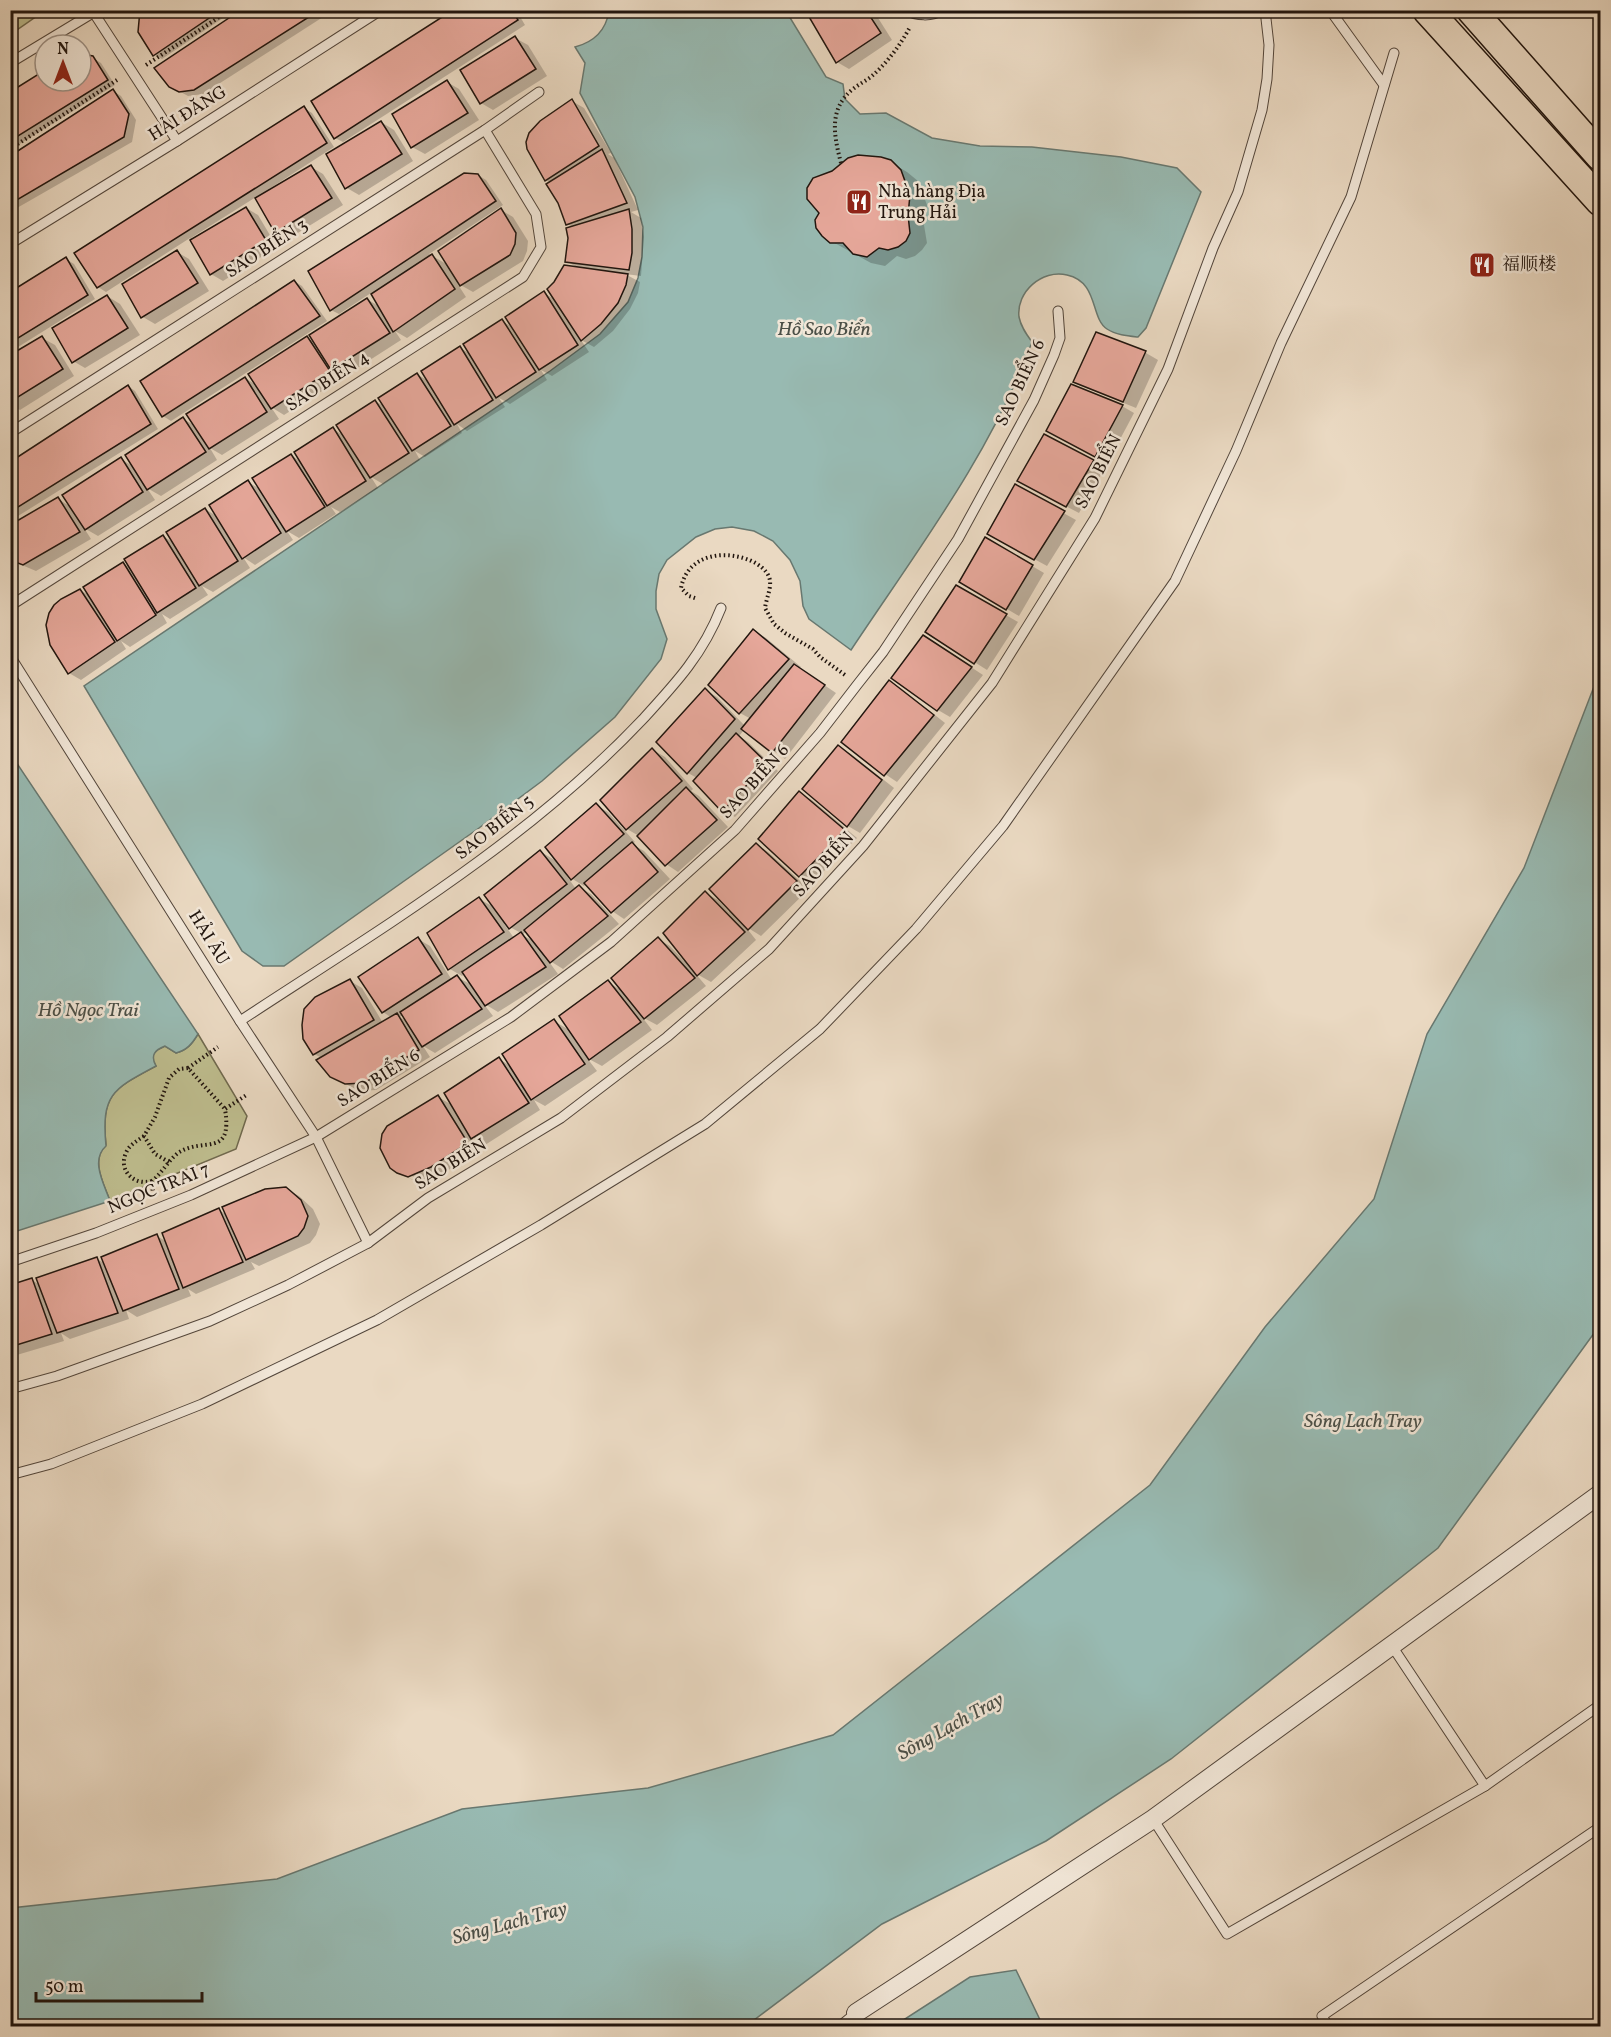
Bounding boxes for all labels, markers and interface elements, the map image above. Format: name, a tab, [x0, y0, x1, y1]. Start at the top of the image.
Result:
north arrow	[33, 33, 93, 93]
text: N	[57, 39, 69, 61]
street label: HẢI ĐĂNG	[144, 80, 232, 148]
place label: Nhà hàng Địa Trung Hải	[878, 180, 985, 226]
restaurant icon: Nhà hàng Địa Trung Hải	[844, 187, 874, 217]
street label: SAO BIỂN 3	[219, 211, 313, 285]
restaurant icon: 福顺楼	[1467, 250, 1497, 280]
place label: 福顺楼	[1502, 253, 1556, 278]
water label: Hồ Sao Biển	[777, 316, 871, 344]
street label: SAO BIỂN 6	[987, 334, 1052, 431]
street label: SAO BIỂN 4	[280, 343, 375, 418]
street label: SAO BIỂN	[1067, 429, 1128, 514]
street label: SAO BIỂN 6	[712, 737, 796, 825]
street label: SAO BIỂN 5	[449, 787, 539, 866]
street label: SAO BIỂN	[785, 825, 860, 903]
street label: HẢI ÂU	[181, 906, 235, 970]
water label: Hồ Ngọc Trai	[38, 997, 140, 1025]
street label: SAO BIỂN 6	[331, 1041, 425, 1114]
street label: SAO BIỂN	[409, 1130, 492, 1197]
street label: NGỌC TRAI 7	[104, 1157, 214, 1221]
water label: Sông Lạch Tray	[1304, 1408, 1422, 1436]
water label: Sông Lạch Tray	[893, 1686, 1009, 1768]
water label: Sông Lạch Tray	[449, 1895, 571, 1953]
scale bar	[36, 1965, 202, 2003]
text: 50 m	[45, 1975, 84, 2000]

